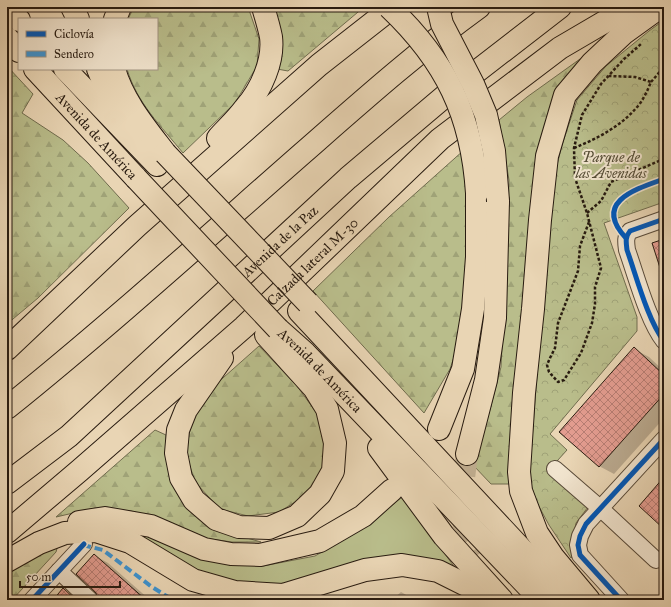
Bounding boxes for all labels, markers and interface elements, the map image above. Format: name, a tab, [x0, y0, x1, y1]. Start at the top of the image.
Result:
legend	[18, 18, 158, 70]
text: Ciclovía	[54, 27, 95, 41]
text: Sendero	[54, 47, 94, 61]
street label: Avenida de América	[52, 88, 141, 183]
park label: Parque de las Avenidas	[574, 149, 648, 182]
street label: Avenida de la Paz	[238, 201, 322, 281]
street label: Calzada lateral M-30	[263, 214, 362, 309]
street label: Avenida de América	[274, 324, 366, 416]
scale bar	[20, 563, 120, 589]
text: 50 m	[26, 570, 51, 584]

